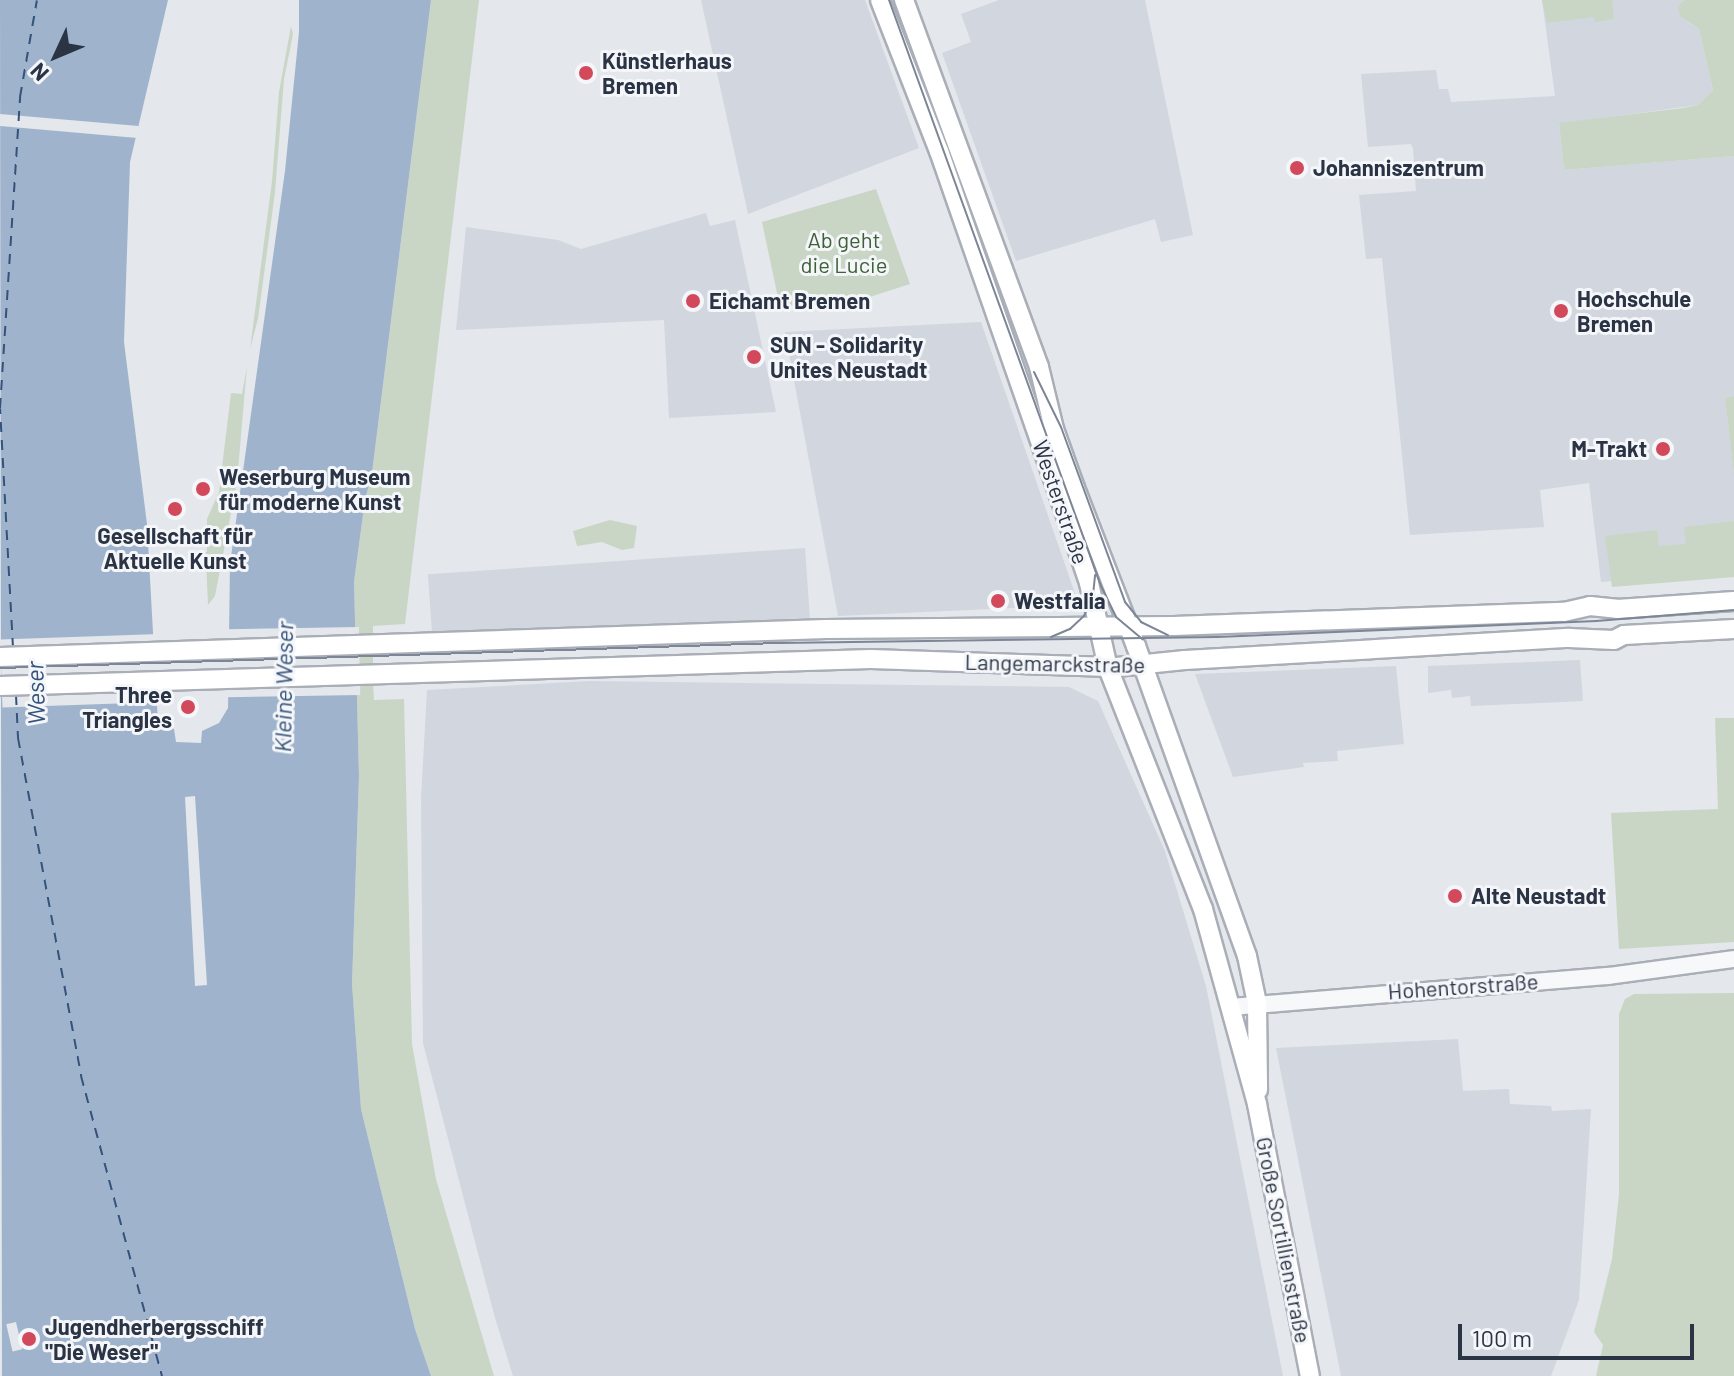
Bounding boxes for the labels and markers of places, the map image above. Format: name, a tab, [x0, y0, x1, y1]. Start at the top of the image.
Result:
place label: Künstlerhaus Bremen	[602, 47, 732, 98]
marker: Künstlerhaus Bremen	[577, 64, 595, 82]
place label: Johanniszentrum	[1313, 155, 1484, 181]
marker: Johanniszentrum	[1288, 159, 1306, 177]
place label: Hochschule Bremen	[1577, 285, 1691, 336]
place label: Eichamt Bremen	[709, 288, 870, 314]
marker: Eichamt Bremen	[684, 292, 702, 310]
marker: Hochschule Bremen	[1552, 302, 1570, 320]
place label: SUN - Solidarity Unites Neustadt	[770, 331, 927, 382]
marker: SUN - Solidarity Unites Neustadt	[745, 348, 763, 366]
place label: M-Trakt	[1571, 436, 1647, 462]
marker: M-Trakt	[1654, 440, 1672, 458]
place label: Weserburg Museum für moderne Kunst	[219, 463, 410, 514]
marker: Weserburg Museum für moderne Kunst	[194, 480, 212, 498]
marker: Gesellschaft für Aktuelle Kunst	[166, 500, 184, 518]
place label: Gesellschaft für Aktuelle Kunst	[97, 522, 253, 574]
place label: Westfalia	[1014, 588, 1106, 614]
marker: Westfalia	[989, 592, 1007, 610]
place label: Three Triangles	[82, 681, 172, 732]
marker: Three Triangles	[179, 698, 197, 716]
place label: Alte Neustadt	[1471, 883, 1606, 909]
marker: Alte Neustadt	[1446, 887, 1464, 905]
place label: Jugendherbergsschiff "Die Weser"	[45, 1313, 264, 1364]
marker: Jugendherbergsschiff "Die Weser"	[20, 1330, 38, 1348]

